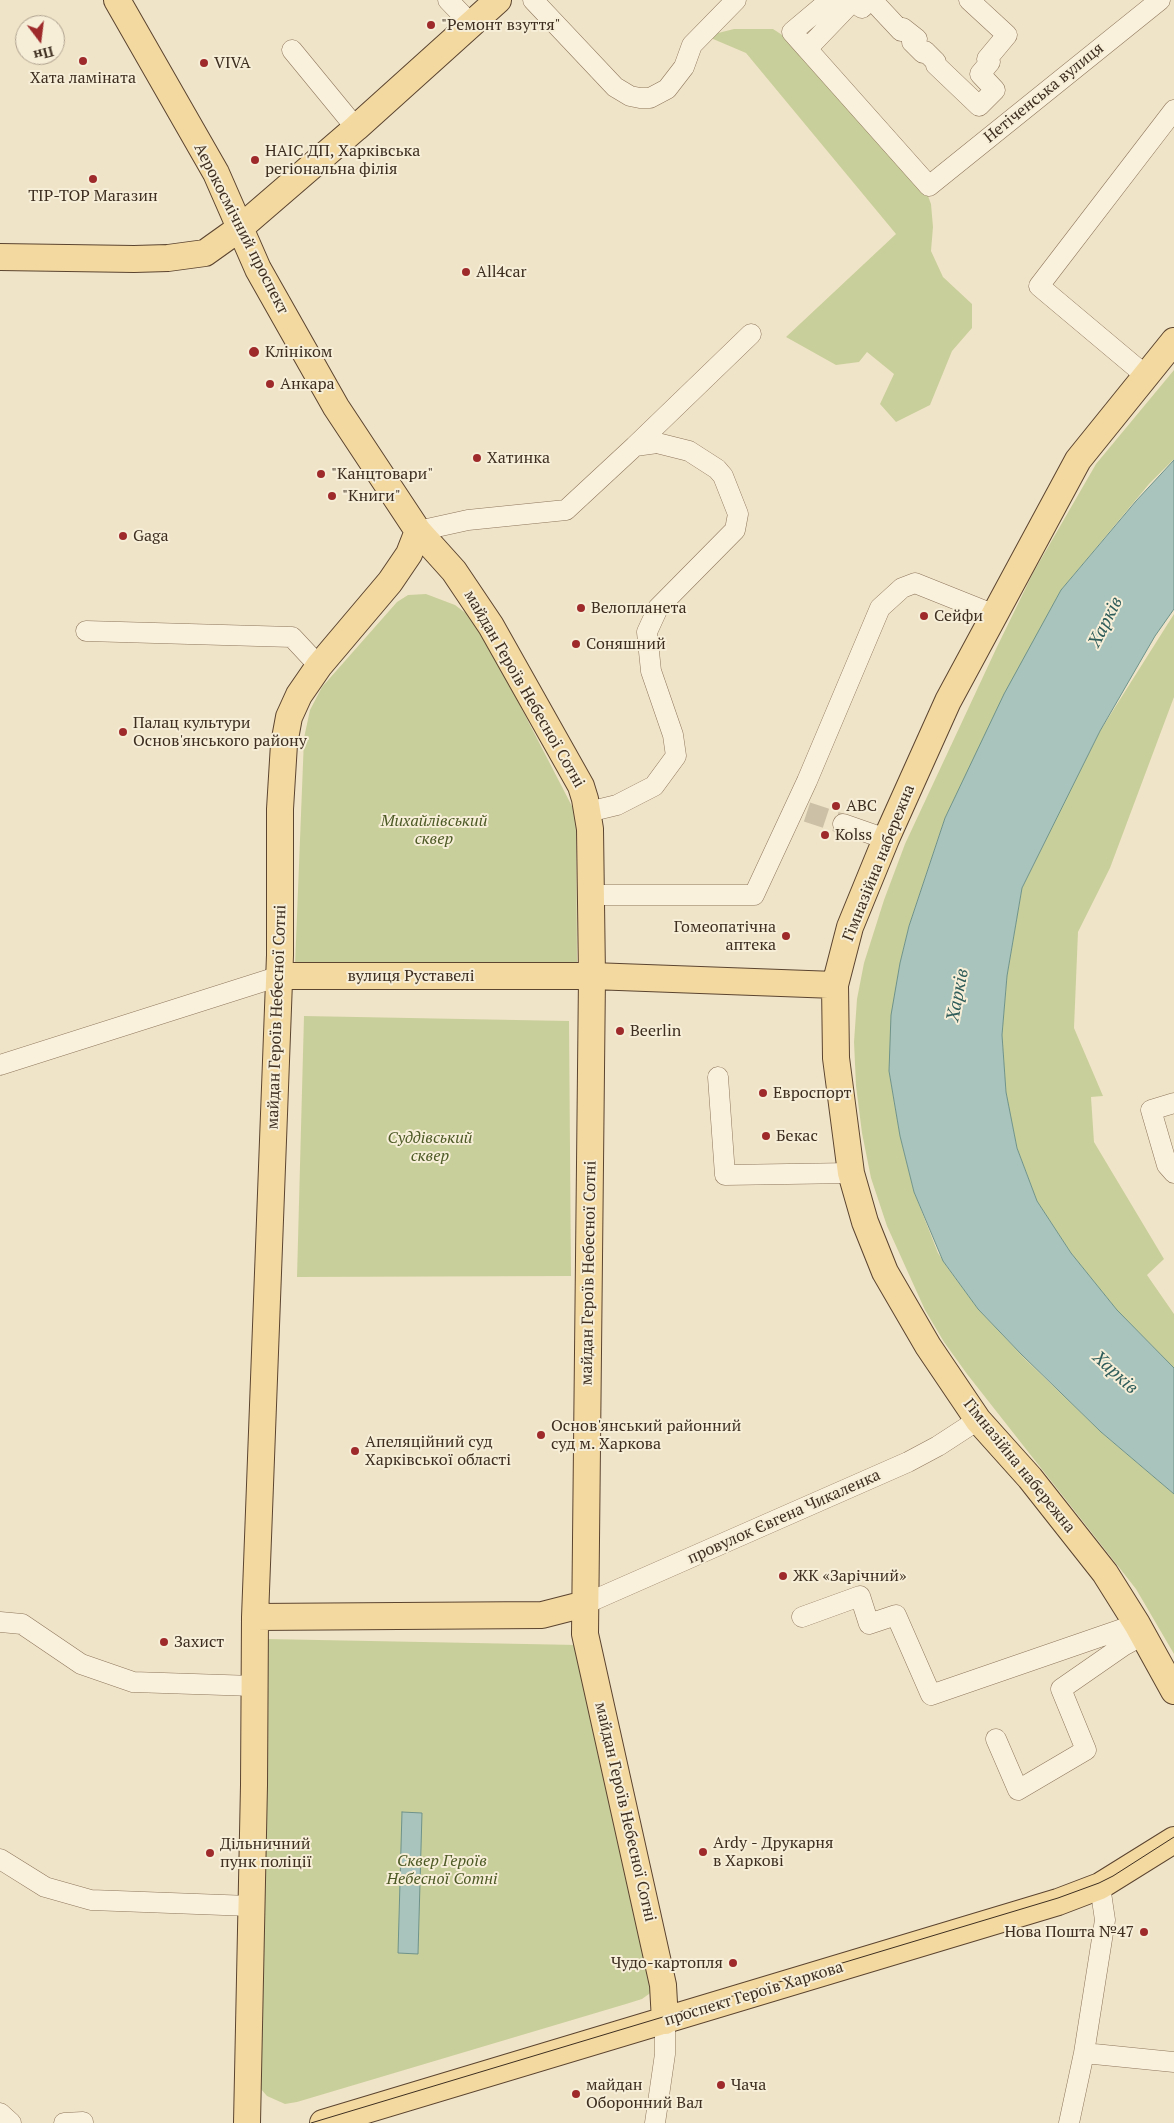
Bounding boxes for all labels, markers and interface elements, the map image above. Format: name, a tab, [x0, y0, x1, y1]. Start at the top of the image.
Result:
north arrow	[15, 15, 65, 65]
place label: "Ремонт взуття"	[441, 15, 561, 35]
marker: "Ремонт взуття"	[425, 19, 437, 31]
street label: Нетіченська вулиця	[980, 39, 1108, 147]
text: Пн	[32, 42, 56, 66]
place label: VIVA	[214, 53, 251, 73]
marker: Хата ламіната	[77, 55, 89, 67]
marker: VIVA	[198, 57, 210, 69]
place label: Хата ламіната	[30, 68, 136, 88]
street label: Аерокосмічний проспект	[189, 140, 293, 318]
place label: НАІС ДП, Харківська регіональна філія	[265, 141, 420, 179]
marker: НАІС ДП, Харківська регіональна філія	[249, 154, 261, 166]
marker: TIP-TOP Магазин	[87, 173, 99, 185]
place label: TIP-TOP Магазин	[28, 186, 158, 206]
place label: All4car	[476, 262, 527, 282]
marker: All4car	[460, 266, 472, 278]
place label: Клініком	[265, 342, 333, 362]
marker: Клініком	[247, 345, 261, 359]
place label: Анкара	[280, 374, 335, 394]
marker: Анкара	[264, 378, 276, 390]
place label: Хатинка	[487, 448, 550, 468]
marker: Хатинка	[471, 452, 483, 464]
place label: "Канцтовари"	[331, 464, 433, 484]
marker: "Канцтовари"	[315, 468, 327, 480]
place label: "Книги"	[342, 486, 401, 506]
marker: "Книги"	[326, 490, 338, 502]
place label: Gaga	[133, 526, 169, 546]
marker: Gaga	[117, 530, 129, 542]
street label: майдан Героїв Небесної Сотні	[460, 587, 588, 791]
water label: Харків	[1084, 593, 1128, 651]
place label: Велопланета	[591, 598, 687, 618]
marker: Велопланета	[575, 602, 587, 614]
place label: Сейфи	[934, 606, 983, 626]
marker: Сейфи	[918, 610, 930, 622]
place label: Соняшний	[586, 634, 666, 654]
marker: Соняшний	[570, 638, 582, 650]
place label: Палац культури Основ'янського району	[133, 713, 307, 751]
marker: Палац культури Основ'янського району	[117, 726, 129, 738]
street label: Гімназійна набережна	[839, 782, 919, 944]
place label: ABC	[846, 796, 877, 816]
marker: ABC	[830, 800, 842, 812]
park label: Михайлівський сквер	[381, 811, 487, 849]
place label: Kolss	[835, 825, 872, 845]
marker: Kolss	[819, 829, 831, 841]
street label: майдан Героїв Небесної Сотні	[263, 904, 291, 1130]
place label: Гомеопатічна аптека	[674, 917, 776, 955]
marker: Гомеопатічна аптека	[780, 930, 792, 942]
street label: вулиця Руставелі	[347, 966, 475, 986]
water label: Харків	[942, 967, 974, 1023]
place label: Beеrlin	[630, 1021, 681, 1041]
marker: Beеrlin	[614, 1025, 626, 1037]
place label: Евроспорт	[773, 1083, 851, 1103]
marker: Евроспорт	[757, 1087, 769, 1099]
place label: Бекас	[776, 1126, 818, 1146]
park label: Суддівський сквер	[387, 1128, 473, 1166]
marker: Бекас	[760, 1130, 772, 1142]
street label: майдан Героїв Небесної Сотні	[577, 1160, 601, 1386]
water label: Харків	[1088, 1347, 1142, 1399]
street label: Гімназійна набережна	[959, 1395, 1079, 1537]
place label: Основ'янський районний суд м. Харкова	[551, 1416, 741, 1454]
marker: Основ'янський районний суд м. Харкова	[535, 1429, 547, 1441]
place label: Апеляційний суд Харківської області	[365, 1432, 511, 1470]
marker: Апеляційний суд Харківської області	[349, 1445, 361, 1457]
street label: провулок Євгена Чикаленка	[684, 1466, 884, 1568]
place label: ЖК «Зарічний»	[793, 1566, 907, 1586]
marker: ЖК «Зарічний»	[777, 1570, 789, 1582]
place label: Захист	[174, 1632, 224, 1652]
marker: Захист	[158, 1636, 170, 1648]
street label: майдан Героїв Небесної Сотні	[590, 1700, 660, 1924]
place label: Ardy - Друкарня в Харкові	[713, 1833, 834, 1871]
place label: Дільничний пунк поліції	[220, 1834, 312, 1872]
marker: Ardy - Друкарня в Харкові	[697, 1846, 709, 1858]
marker: Дільничний пунк поліції	[204, 1847, 216, 1859]
park label: Сквер Героїв Небесної Сотні	[386, 1851, 498, 1889]
place label: Нова Пошта №47	[1004, 1922, 1134, 1942]
marker: Нова Пошта №47	[1138, 1926, 1150, 1938]
place label: Чудо-картопля	[611, 1953, 723, 1973]
marker: Чудо-картопля	[727, 1957, 739, 1969]
street label: проспект Героїв Харкова	[662, 1958, 846, 2030]
place label: майдан Оборонний Вал	[586, 2075, 703, 2113]
place label: Чача	[731, 2075, 766, 2095]
marker: Чача	[715, 2079, 727, 2091]
marker: майдан Оборонний Вал	[570, 2088, 582, 2100]

